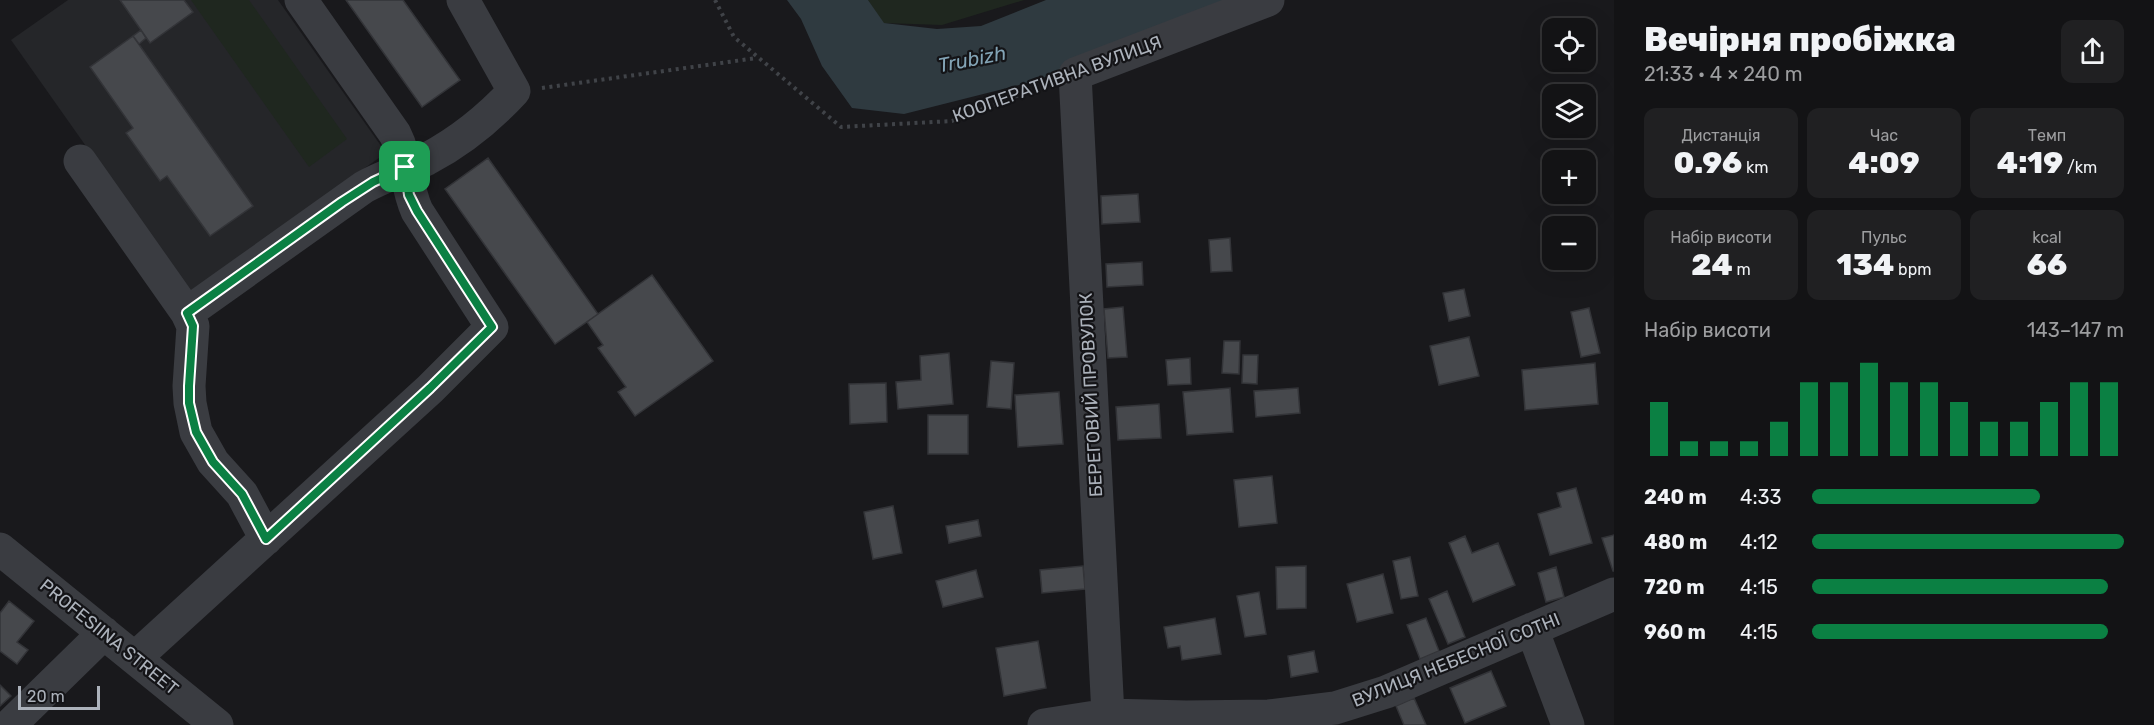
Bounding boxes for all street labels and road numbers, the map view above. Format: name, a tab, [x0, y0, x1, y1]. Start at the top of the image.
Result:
street label: КООПЕРАТИВНА ВУЛИЦЯ	[949, 31, 1165, 127]
street label: БЕРЕГОВИЙ ПРОВУЛОК	[1075, 292, 1107, 498]
street label: PROFESIINA STREET	[35, 574, 183, 700]
street label: ВУЛИЦЯ НЕБЕСНОЇ СОТНІ	[1349, 608, 1563, 712]

